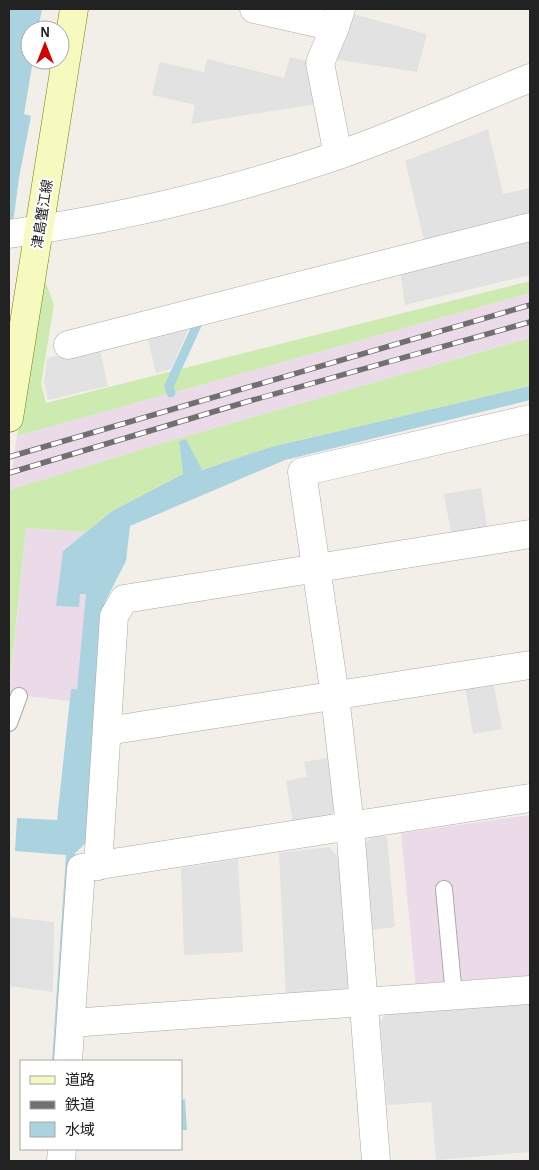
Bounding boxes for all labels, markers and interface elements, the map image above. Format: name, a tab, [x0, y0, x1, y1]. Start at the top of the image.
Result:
north arrow	[20, 20, 70, 70]
text: N	[40, 26, 50, 40]
street label: 津島蟹江線	[30, 178, 55, 250]
legend	[20, 1060, 182, 1150]
text: 道路	[65, 1072, 95, 1088]
text: 鉄道	[65, 1097, 95, 1113]
text: 水域	[65, 1122, 95, 1138]

